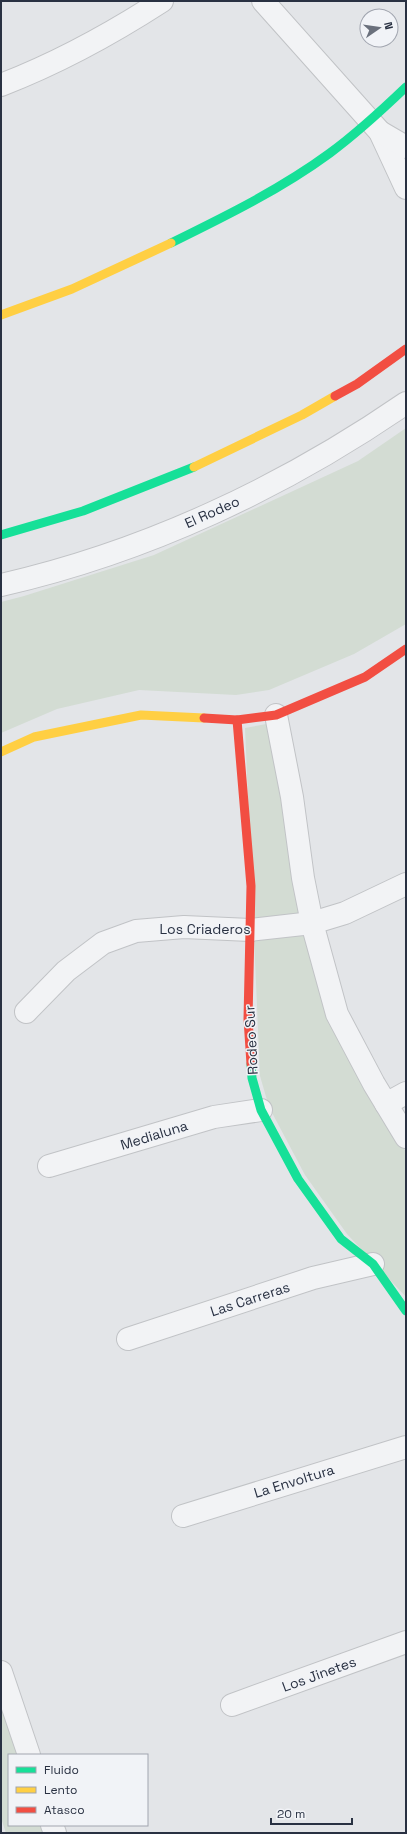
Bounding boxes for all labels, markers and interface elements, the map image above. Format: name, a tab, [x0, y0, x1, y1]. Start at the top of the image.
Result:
north arrow	[359, 8, 399, 48]
text: N	[381, 21, 396, 31]
street label: El Rodeo	[182, 492, 242, 532]
street label: Los Criaderos	[159, 920, 251, 938]
street label: Rodeo Sur	[240, 1005, 262, 1075]
street label: Medialuna	[118, 1116, 190, 1154]
street label: Las Carreras	[208, 1278, 292, 1320]
street label: La Envoltura	[252, 1460, 336, 1502]
street label: Los Jinetes	[280, 1652, 358, 1696]
legend	[8, 1754, 148, 1826]
text: Fluido	[44, 1762, 79, 1778]
text: Lento	[44, 1782, 78, 1798]
scale bar	[271, 1800, 352, 1826]
text: Atasco	[44, 1802, 85, 1818]
text: 20 m	[277, 1806, 305, 1822]

